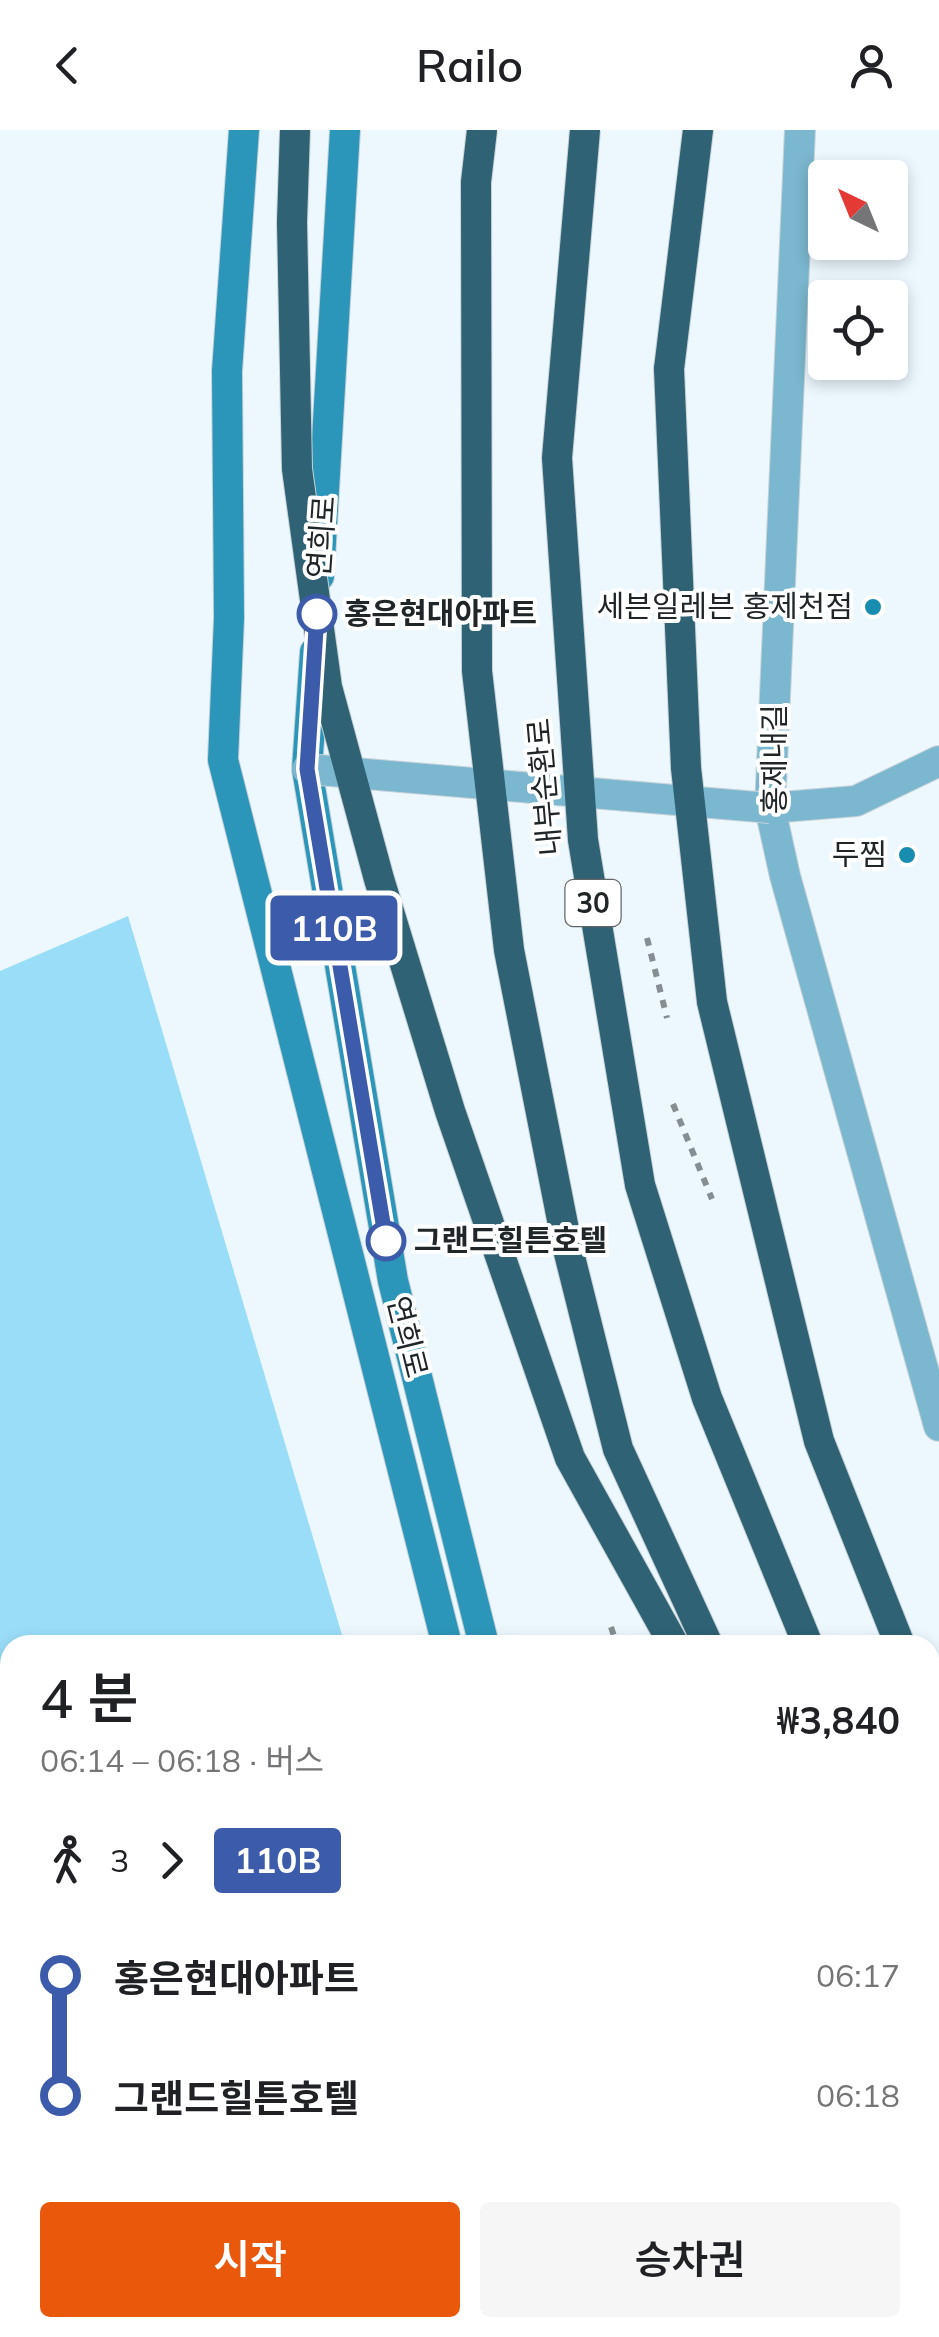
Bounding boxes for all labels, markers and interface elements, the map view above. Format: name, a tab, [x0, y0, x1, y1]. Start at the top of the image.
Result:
text: Railo	[416, 37, 523, 93]
icon: back	[40, 38, 95, 93]
icon: person	[844, 38, 899, 93]
north arrow	[808, 160, 908, 260]
map controls	[808, 160, 908, 380]
button: locate	[808, 280, 908, 380]
street label: 연희로	[299, 494, 343, 580]
place label: 세븐일레븐 홍제천점	[597, 587, 853, 625]
place label: 홍은현대아파트	[344, 594, 537, 632]
marker: 홍은현대아파트	[298, 595, 336, 633]
marker: 세븐일레븐 홍제천점	[862, 596, 884, 618]
street label: 홍제내길	[755, 704, 793, 814]
street label: 내부순환로	[519, 717, 569, 857]
place label: 두찜	[832, 835, 887, 873]
marker: 두찜	[896, 844, 918, 866]
road number: 30	[566, 880, 620, 926]
line badge: 110B	[264, 896, 404, 960]
text: 110B	[290, 906, 378, 950]
place label: 그랜드힐튼호텔	[414, 1221, 607, 1259]
marker: 그랜드힐튼호텔	[367, 1222, 405, 1260]
street label: 연희로	[380, 1292, 436, 1382]
text: 4 분	[40, 1663, 138, 1732]
text: ₩3,840	[777, 1696, 900, 1744]
text: 06:14 – 06:18 · 버스	[40, 1740, 324, 1780]
icon: walk	[40, 1833, 95, 1888]
icon: forward	[144, 1833, 199, 1888]
text: 110B	[234, 1838, 321, 1882]
text: 3	[110, 1840, 129, 1880]
text: 홍은현대아파트	[114, 1954, 359, 2002]
text: 06:17	[816, 1955, 900, 1995]
text: 그랜드힐튼호텔	[114, 2074, 359, 2122]
text: 06:18	[816, 2075, 900, 2115]
button: 시작	[40, 2202, 460, 2317]
button: 승차권	[480, 2202, 900, 2317]

